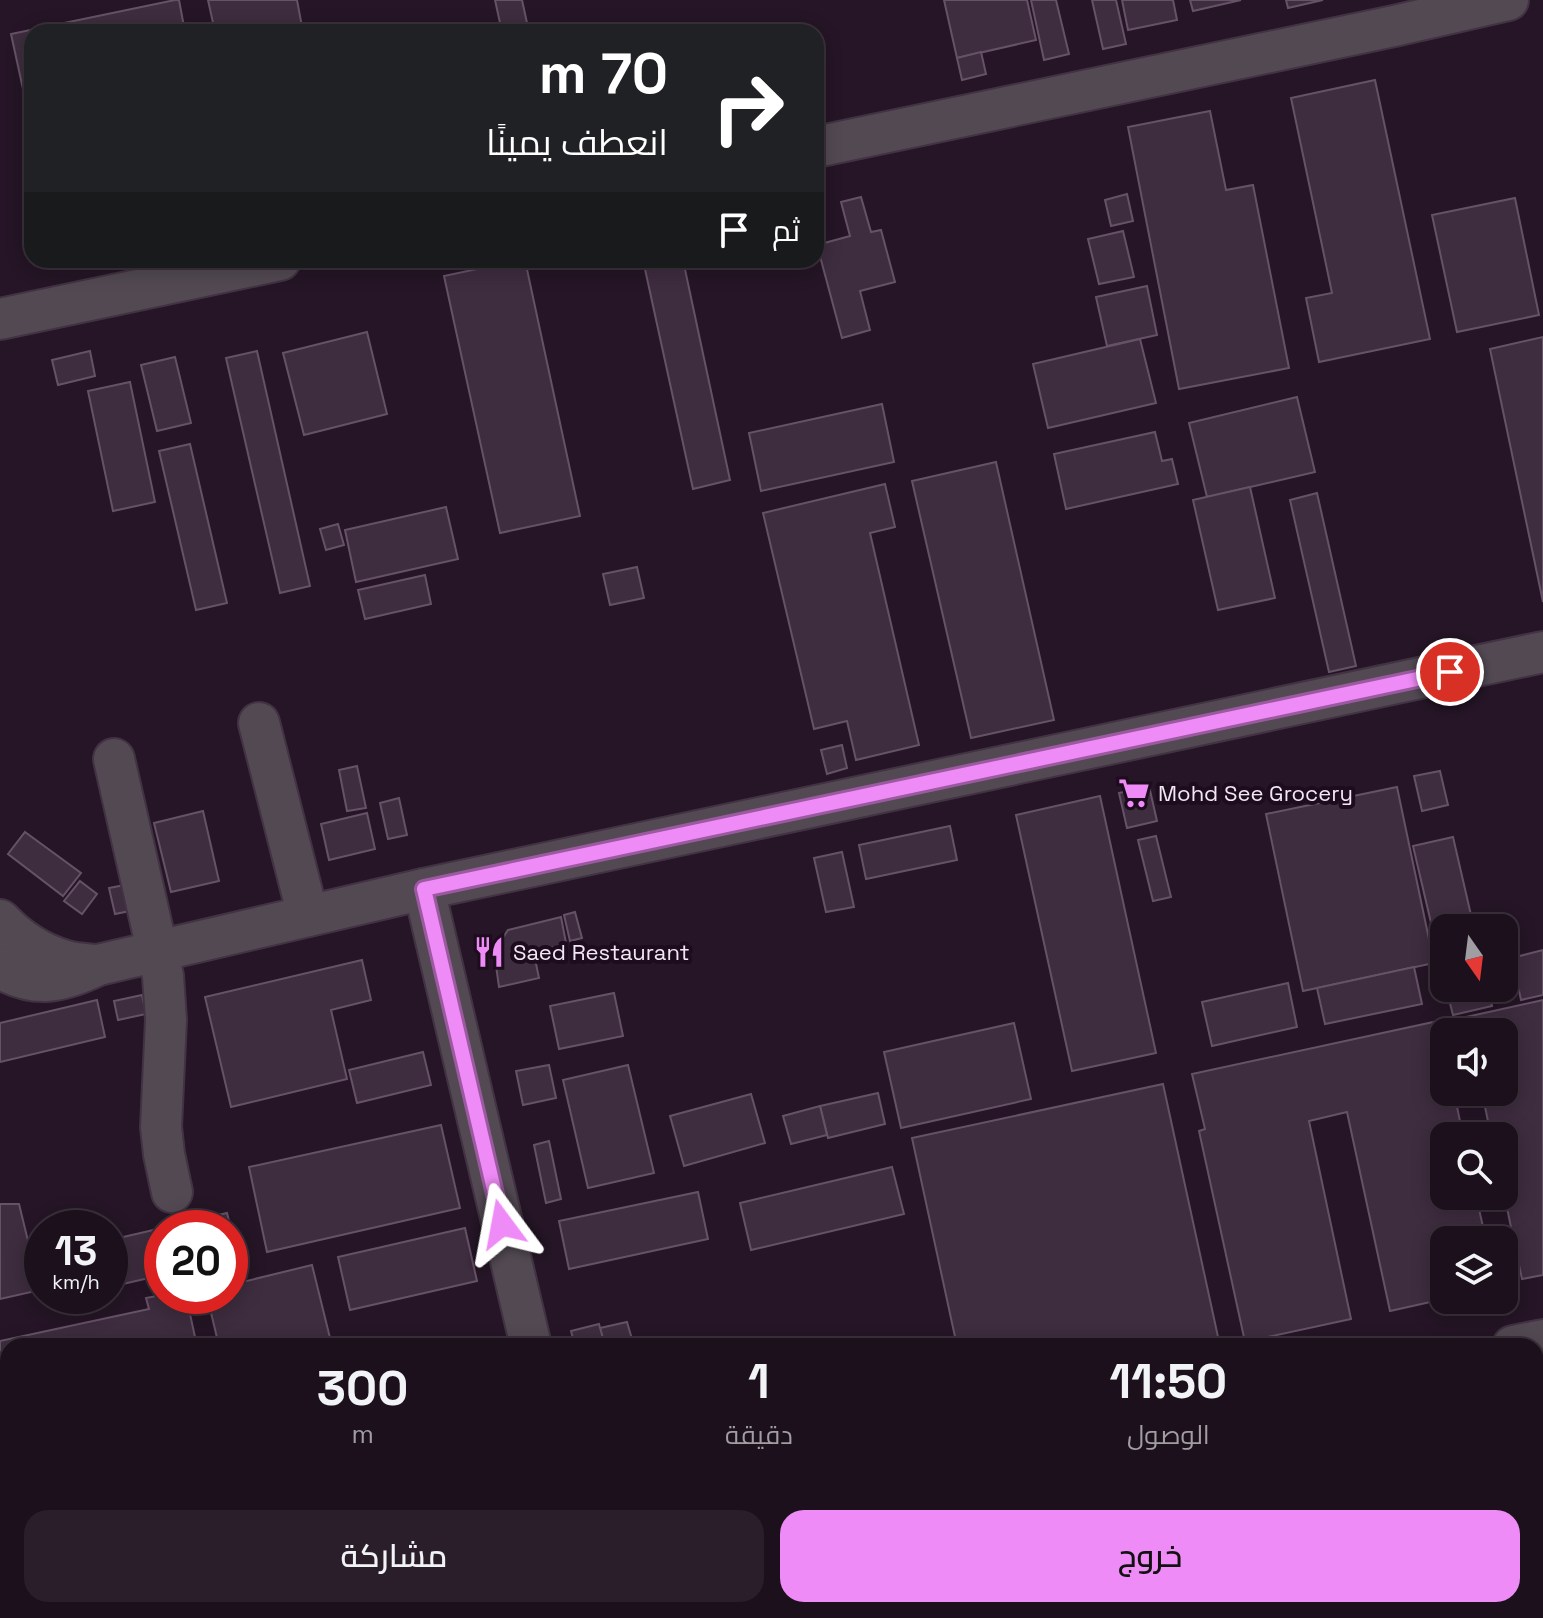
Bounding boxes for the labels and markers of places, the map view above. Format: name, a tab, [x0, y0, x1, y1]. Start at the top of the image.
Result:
pin	[1416, 638, 1484, 706]
supermarket icon: Mohd See Grocery	[1117, 776, 1151, 810]
place label: Mohd See Grocery	[1158, 779, 1353, 807]
restaurant icon: Saed Restaurant	[472, 935, 506, 969]
place label: Saed Restaurant	[513, 938, 690, 966]

